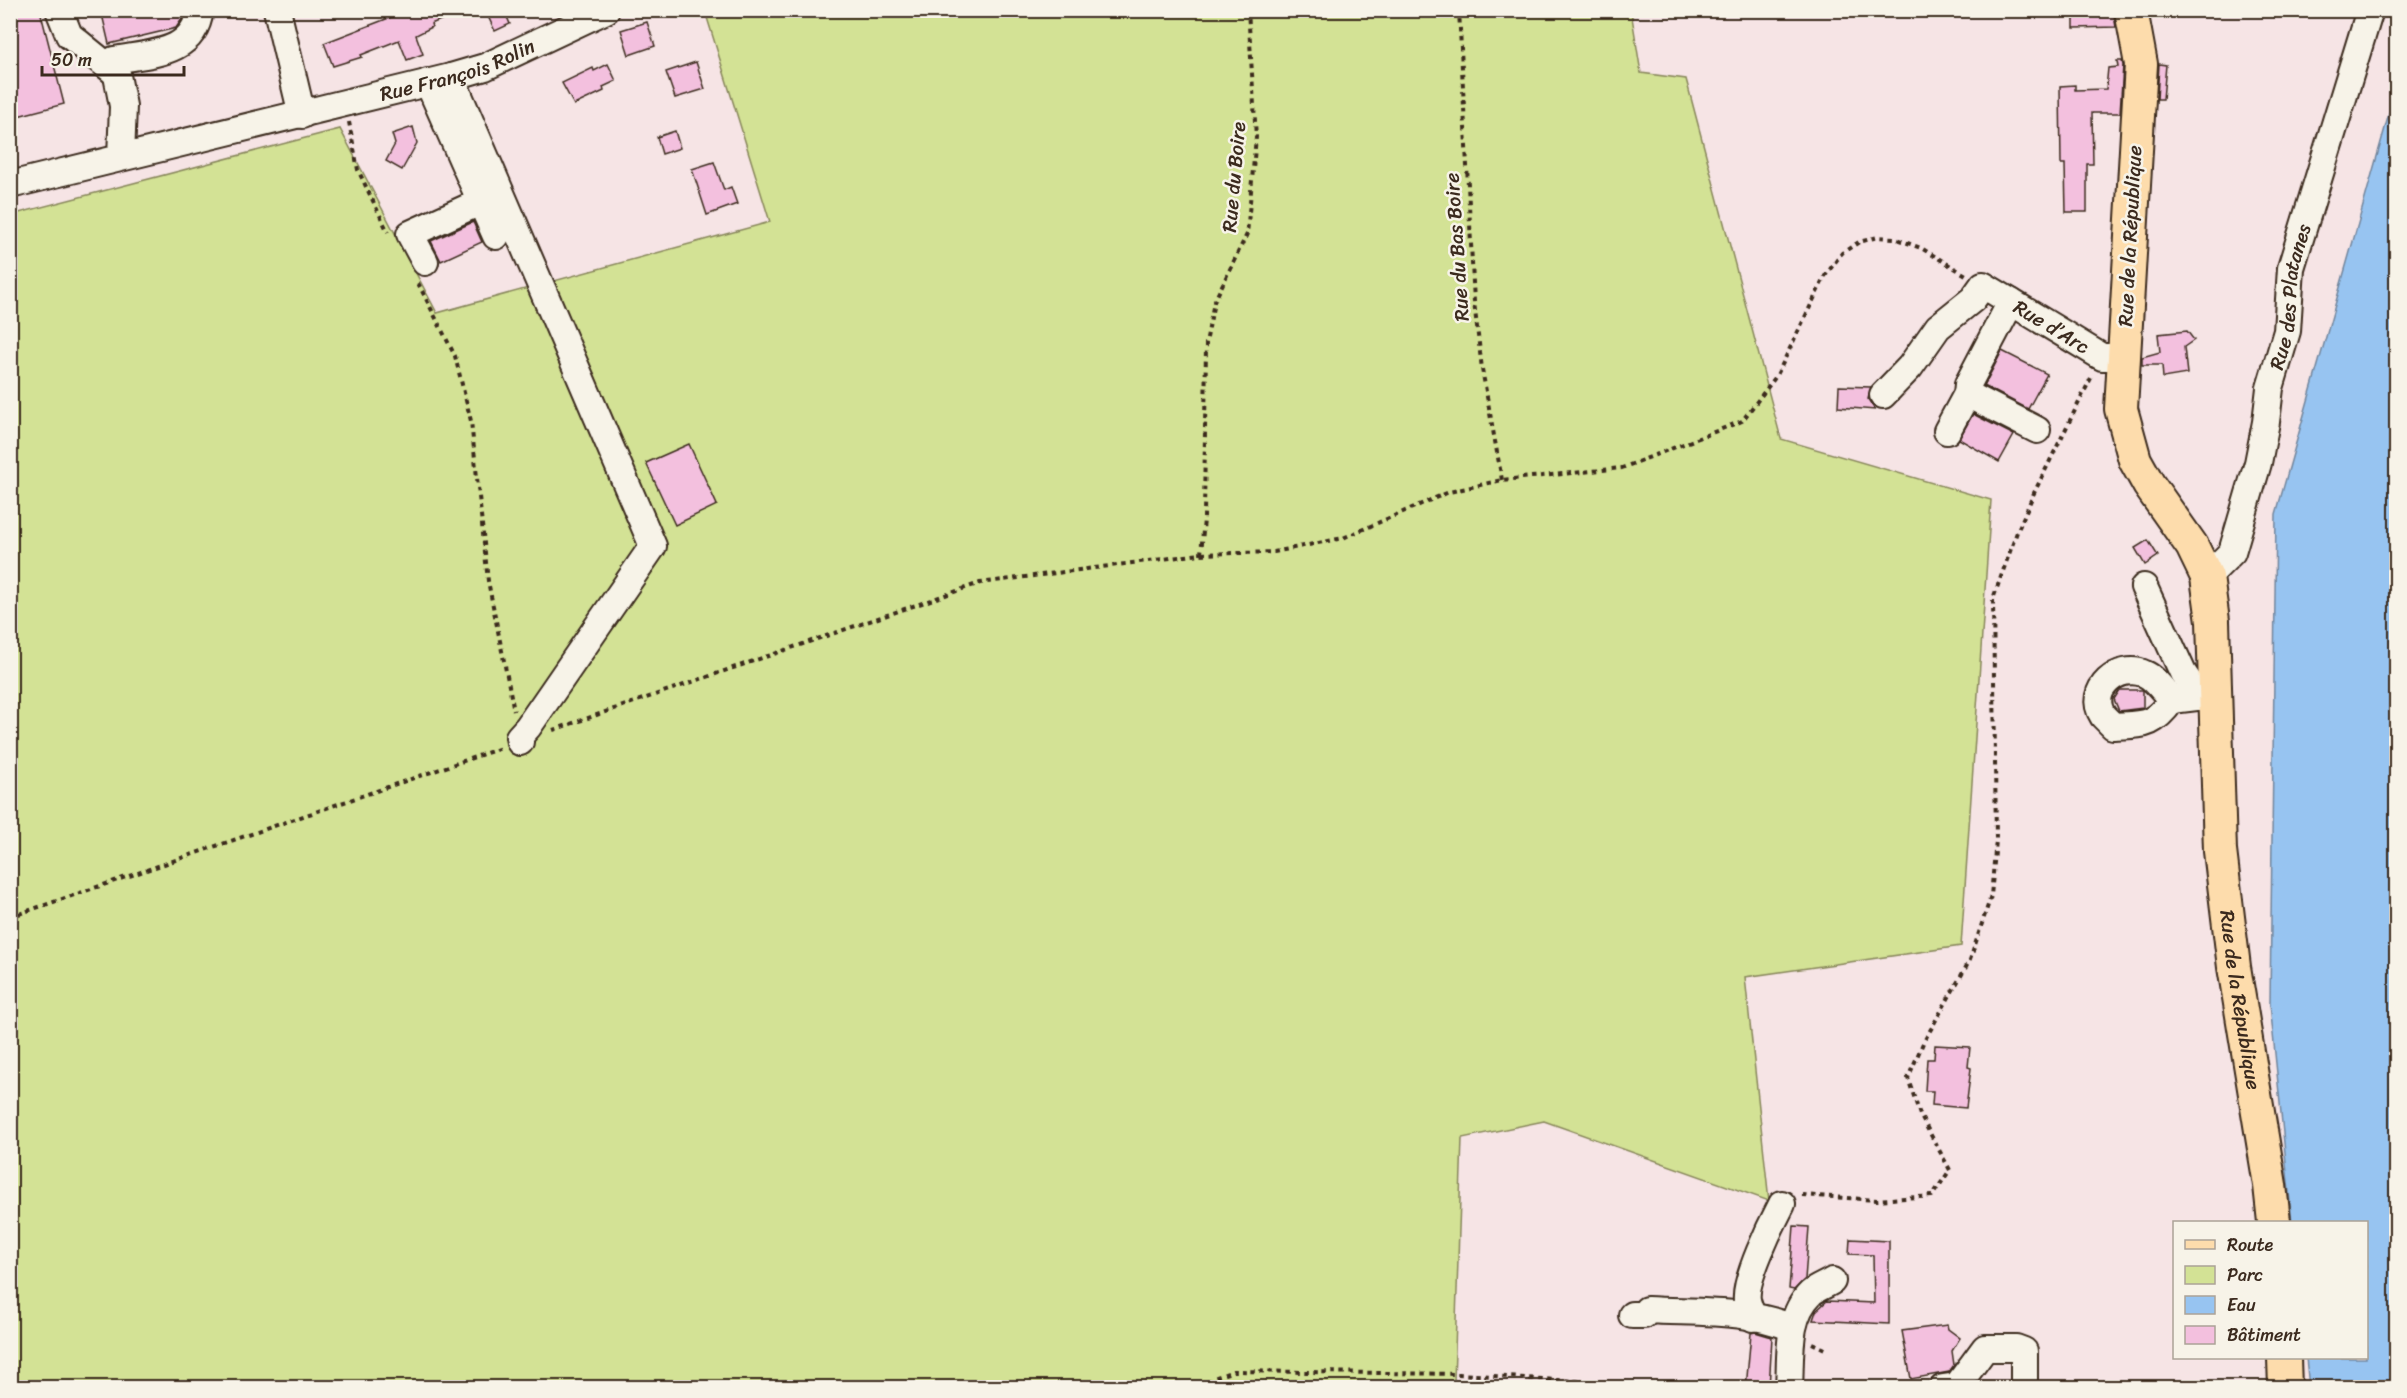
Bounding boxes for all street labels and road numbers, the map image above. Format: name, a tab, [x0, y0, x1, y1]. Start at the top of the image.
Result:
street label: Rue François Rolin	[376, 28, 541, 111]
street label: Rue du Boire	[1212, 120, 1256, 234]
street label: Rue de la République	[2108, 145, 2152, 327]
street label: Rue du Bas Boire	[1434, 172, 1480, 322]
street label: Rue des Platanes	[2259, 219, 2321, 374]
street label: Rue d’Arc	[2007, 290, 2097, 363]
street label: Rue de la République	[2210, 908, 2272, 1092]

